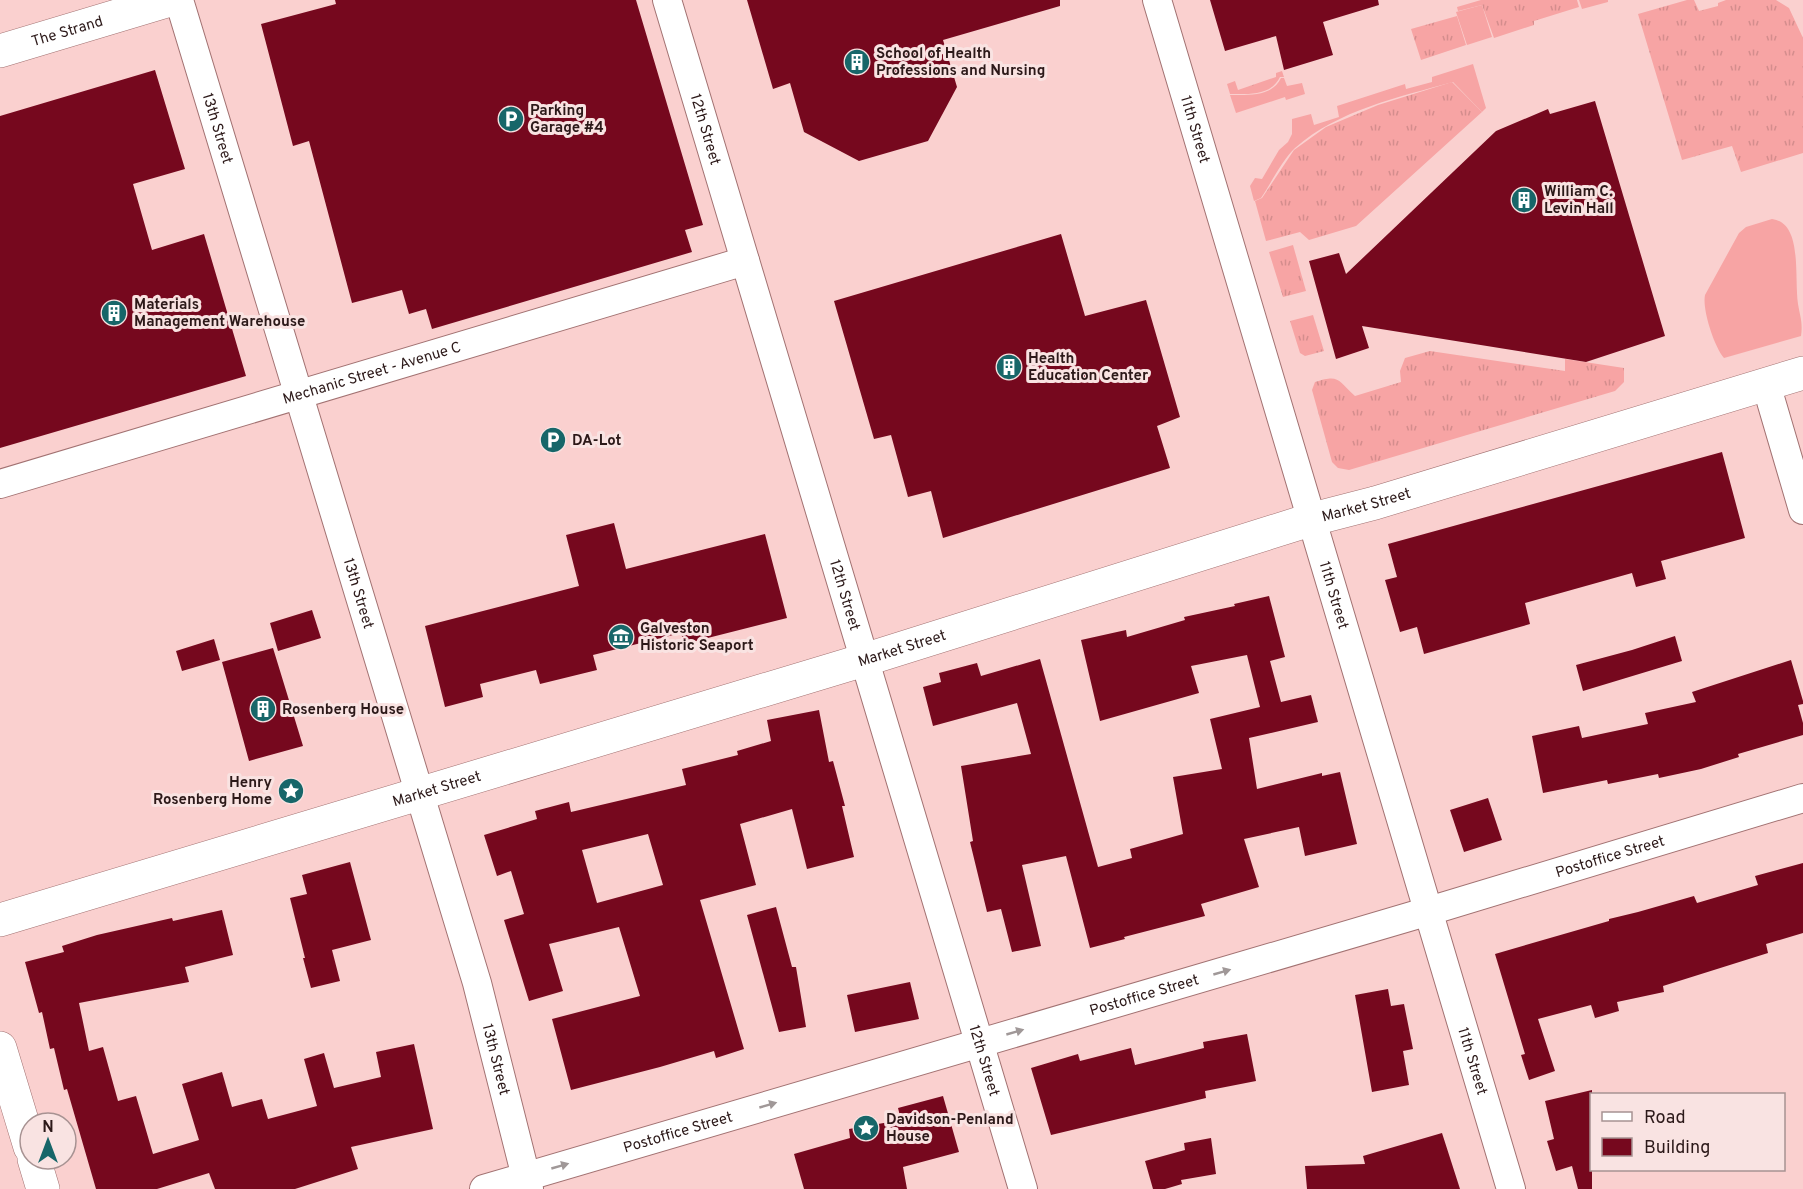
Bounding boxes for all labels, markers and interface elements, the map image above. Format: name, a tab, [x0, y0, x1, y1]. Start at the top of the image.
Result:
street label: The Strand	[29, 13, 106, 52]
place label: School of Health Professions and Nursing	[876, 45, 1045, 81]
building icon: School of Health Professions and Nursing	[842, 47, 872, 77]
street label: 13th Street	[197, 91, 236, 166]
street label: 12th Street	[685, 92, 724, 168]
street label: 11th Street	[1175, 94, 1213, 166]
place label: Parking Garage #4	[530, 102, 604, 138]
parking icon: Parking Garage #4	[496, 104, 526, 134]
place label: William C. Levin Hall	[1544, 183, 1614, 219]
building icon: William C. Levin Hall	[1509, 185, 1539, 215]
place label: Materials Management Warehouse	[134, 296, 305, 332]
building icon: Materials Management Warehouse	[99, 298, 129, 328]
street label: Mechanic Street - Avenue C	[281, 339, 464, 410]
place label: Health Education Center	[1028, 350, 1149, 386]
building icon: Health Education Center	[994, 352, 1024, 382]
parking icon: DA-Lot	[538, 425, 568, 455]
place label: DA-Lot	[572, 432, 622, 451]
street label: Market Street	[1320, 485, 1413, 527]
street label: 13th Street	[338, 556, 377, 631]
street label: 12th Street	[824, 557, 863, 633]
street label: 11th Street	[1314, 559, 1352, 632]
place label: Galveston Historic Seaport	[640, 620, 754, 656]
museum icon: Galveston Historic Seaport	[606, 622, 636, 652]
street label: Market Street	[856, 627, 949, 672]
building icon: Rosenberg House	[248, 694, 278, 724]
place label: Rosenberg House	[282, 701, 404, 720]
street label: Market Street	[391, 768, 484, 812]
place label: Henry Rosenberg Home	[153, 774, 272, 810]
place icon: Henry Rosenberg Home	[276, 776, 306, 806]
street label: Postoffice Street	[1553, 832, 1667, 883]
one-way arrow	[1213, 967, 1231, 976]
street label: Postoffice Street	[1088, 971, 1201, 1021]
street label: 13th Street	[477, 1022, 513, 1098]
street label: 12th Street	[963, 1023, 1003, 1099]
street label: 11th Street	[1452, 1025, 1491, 1098]
one-way arrow	[1006, 1027, 1024, 1036]
legend	[1590, 1093, 1785, 1171]
one-way arrow	[759, 1100, 777, 1109]
text: Road	[1644, 1107, 1686, 1130]
street label: Postoffice Street	[621, 1108, 735, 1158]
north arrow	[18, 1111, 78, 1171]
place label: Davidson-Penland House	[886, 1111, 1014, 1147]
place icon: Davidson-Penland House	[851, 1113, 881, 1143]
text: N	[42, 1118, 54, 1138]
text: Building	[1644, 1137, 1710, 1160]
one-way arrow	[551, 1161, 569, 1170]

